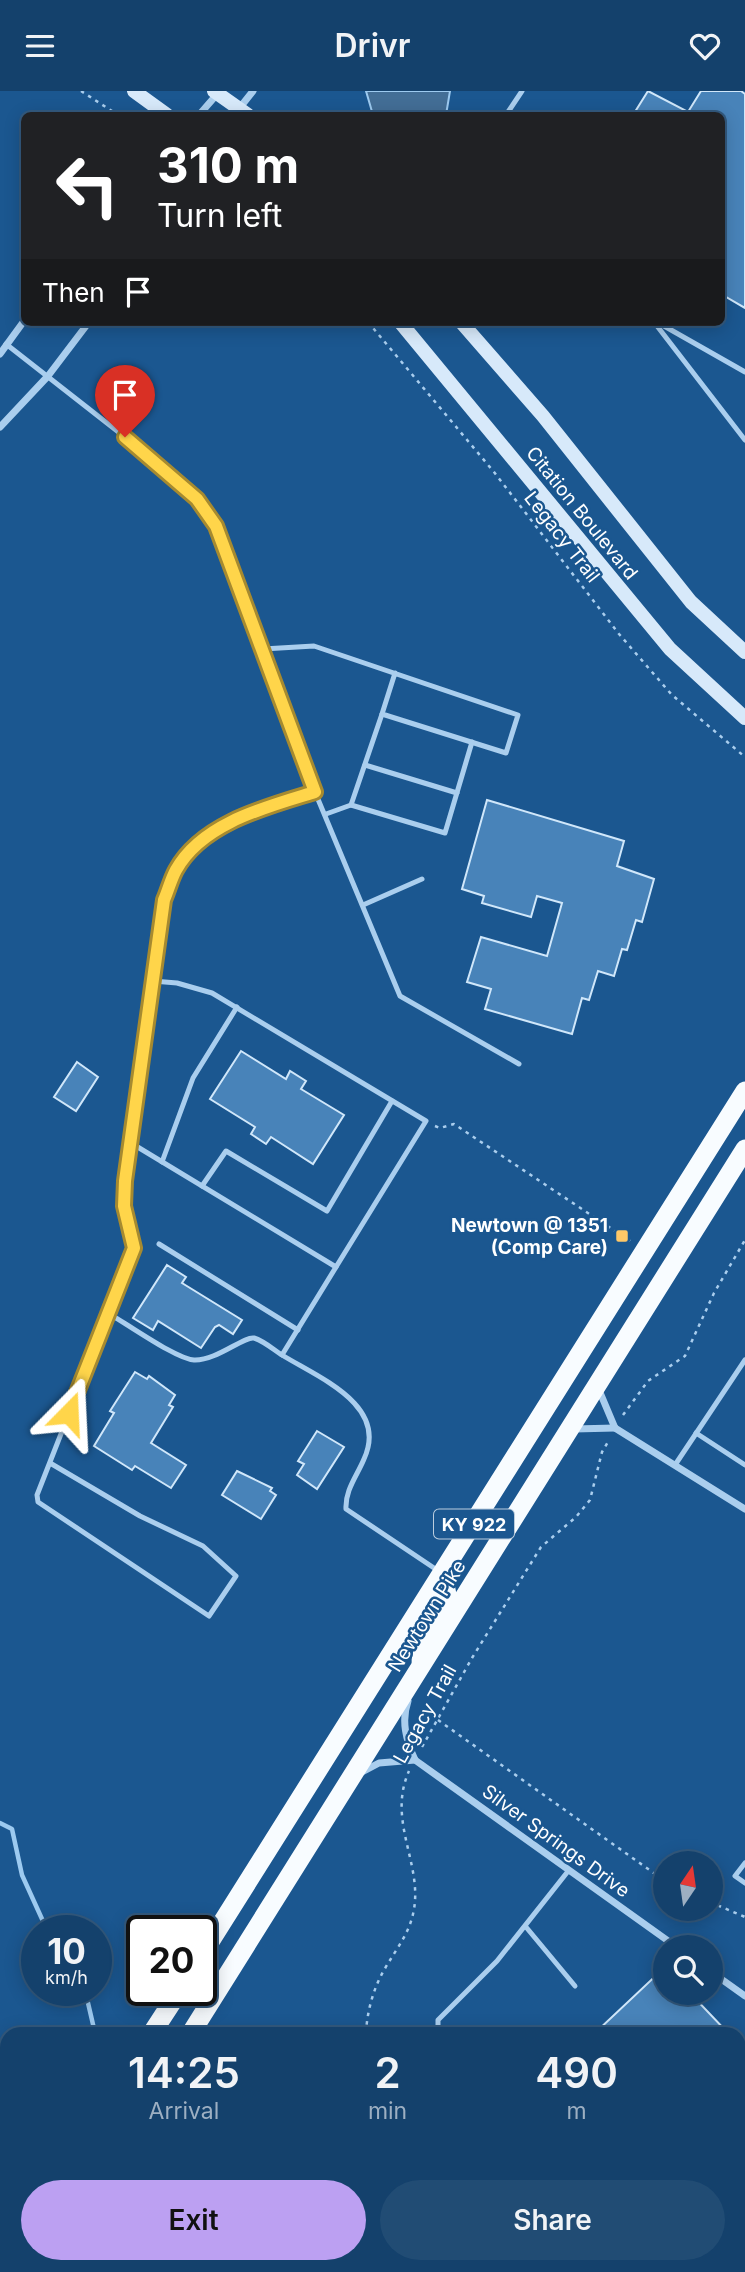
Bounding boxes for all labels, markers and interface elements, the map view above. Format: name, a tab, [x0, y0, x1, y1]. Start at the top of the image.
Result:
text: Drivr	[335, 26, 410, 65]
icon: menu	[21, 27, 59, 65]
icon: heart	[686, 27, 724, 65]
text: 310 m	[157, 136, 299, 195]
icon: left	[42, 140, 133, 231]
text: Turn left	[157, 196, 282, 235]
icon: arrive	[119, 273, 157, 311]
text: Then	[42, 277, 105, 308]
pin	[95, 365, 155, 437]
icon: arrive	[106, 376, 144, 414]
street label: Citation Boulevard	[521, 442, 643, 584]
street label: Legacy Trail	[519, 487, 605, 587]
place label: Newtown @ 1351 (Comp Care)	[451, 1214, 608, 1259]
marker: Newtown @ 1351 (Comp Care)	[614, 1228, 630, 1244]
position arrow	[32, 1376, 106, 1450]
road number: KY 922	[434, 1509, 514, 1539]
street label: Newtown Pike	[383, 1556, 471, 1676]
street label: Legacy Trail	[389, 1661, 461, 1767]
street label: Silver Springs Drive	[478, 1780, 634, 1902]
north arrow	[653, 1851, 723, 1921]
map controls	[653, 1851, 723, 2005]
speed limit sign: 20	[126, 1915, 217, 2006]
text: 10	[47, 1930, 86, 1972]
button: search	[653, 1935, 723, 2005]
text: km/h	[45, 1967, 88, 1988]
text: 14:25	[128, 2047, 240, 2098]
text: 2	[374, 2047, 401, 2098]
text: 490	[535, 2047, 618, 2098]
text: Arrival	[149, 2097, 219, 2125]
text: min	[368, 2097, 407, 2125]
text: m	[567, 2097, 587, 2125]
button: Exit	[21, 2180, 366, 2260]
button: Share	[380, 2180, 725, 2260]

